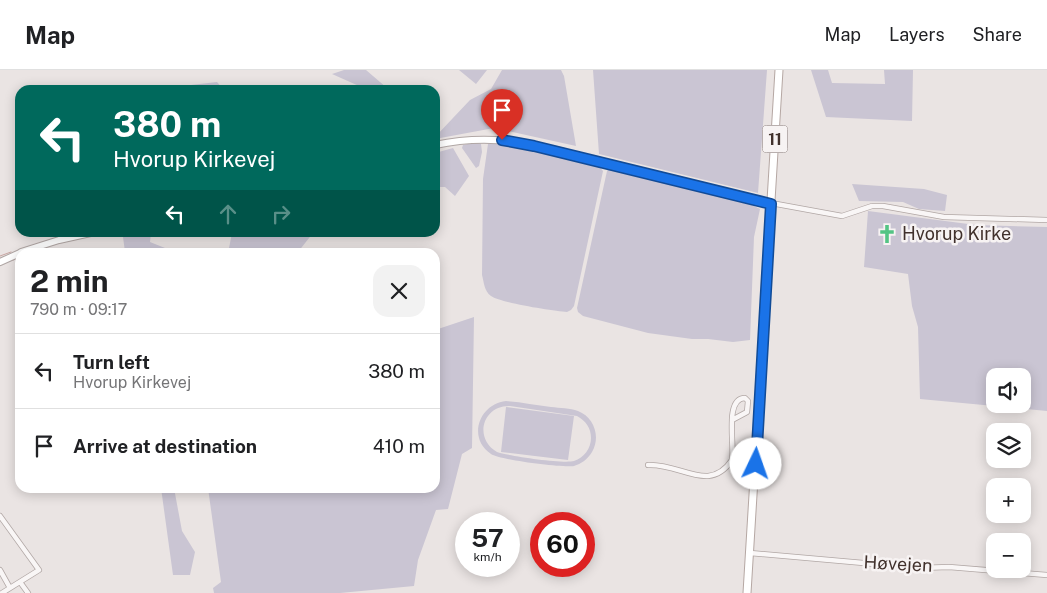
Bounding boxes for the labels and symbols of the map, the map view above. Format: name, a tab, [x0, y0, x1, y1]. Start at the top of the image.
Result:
pin	[481, 89, 523, 140]
road number: 11	[762, 126, 788, 152]
church icon: Hvorup Kirke	[876, 223, 898, 245]
place label: Hvorup Kirke	[902, 223, 1011, 244]
position arrow	[729, 437, 781, 489]
speed limit sign: 60	[530, 512, 595, 577]
street label: Høvejen	[863, 551, 933, 576]

